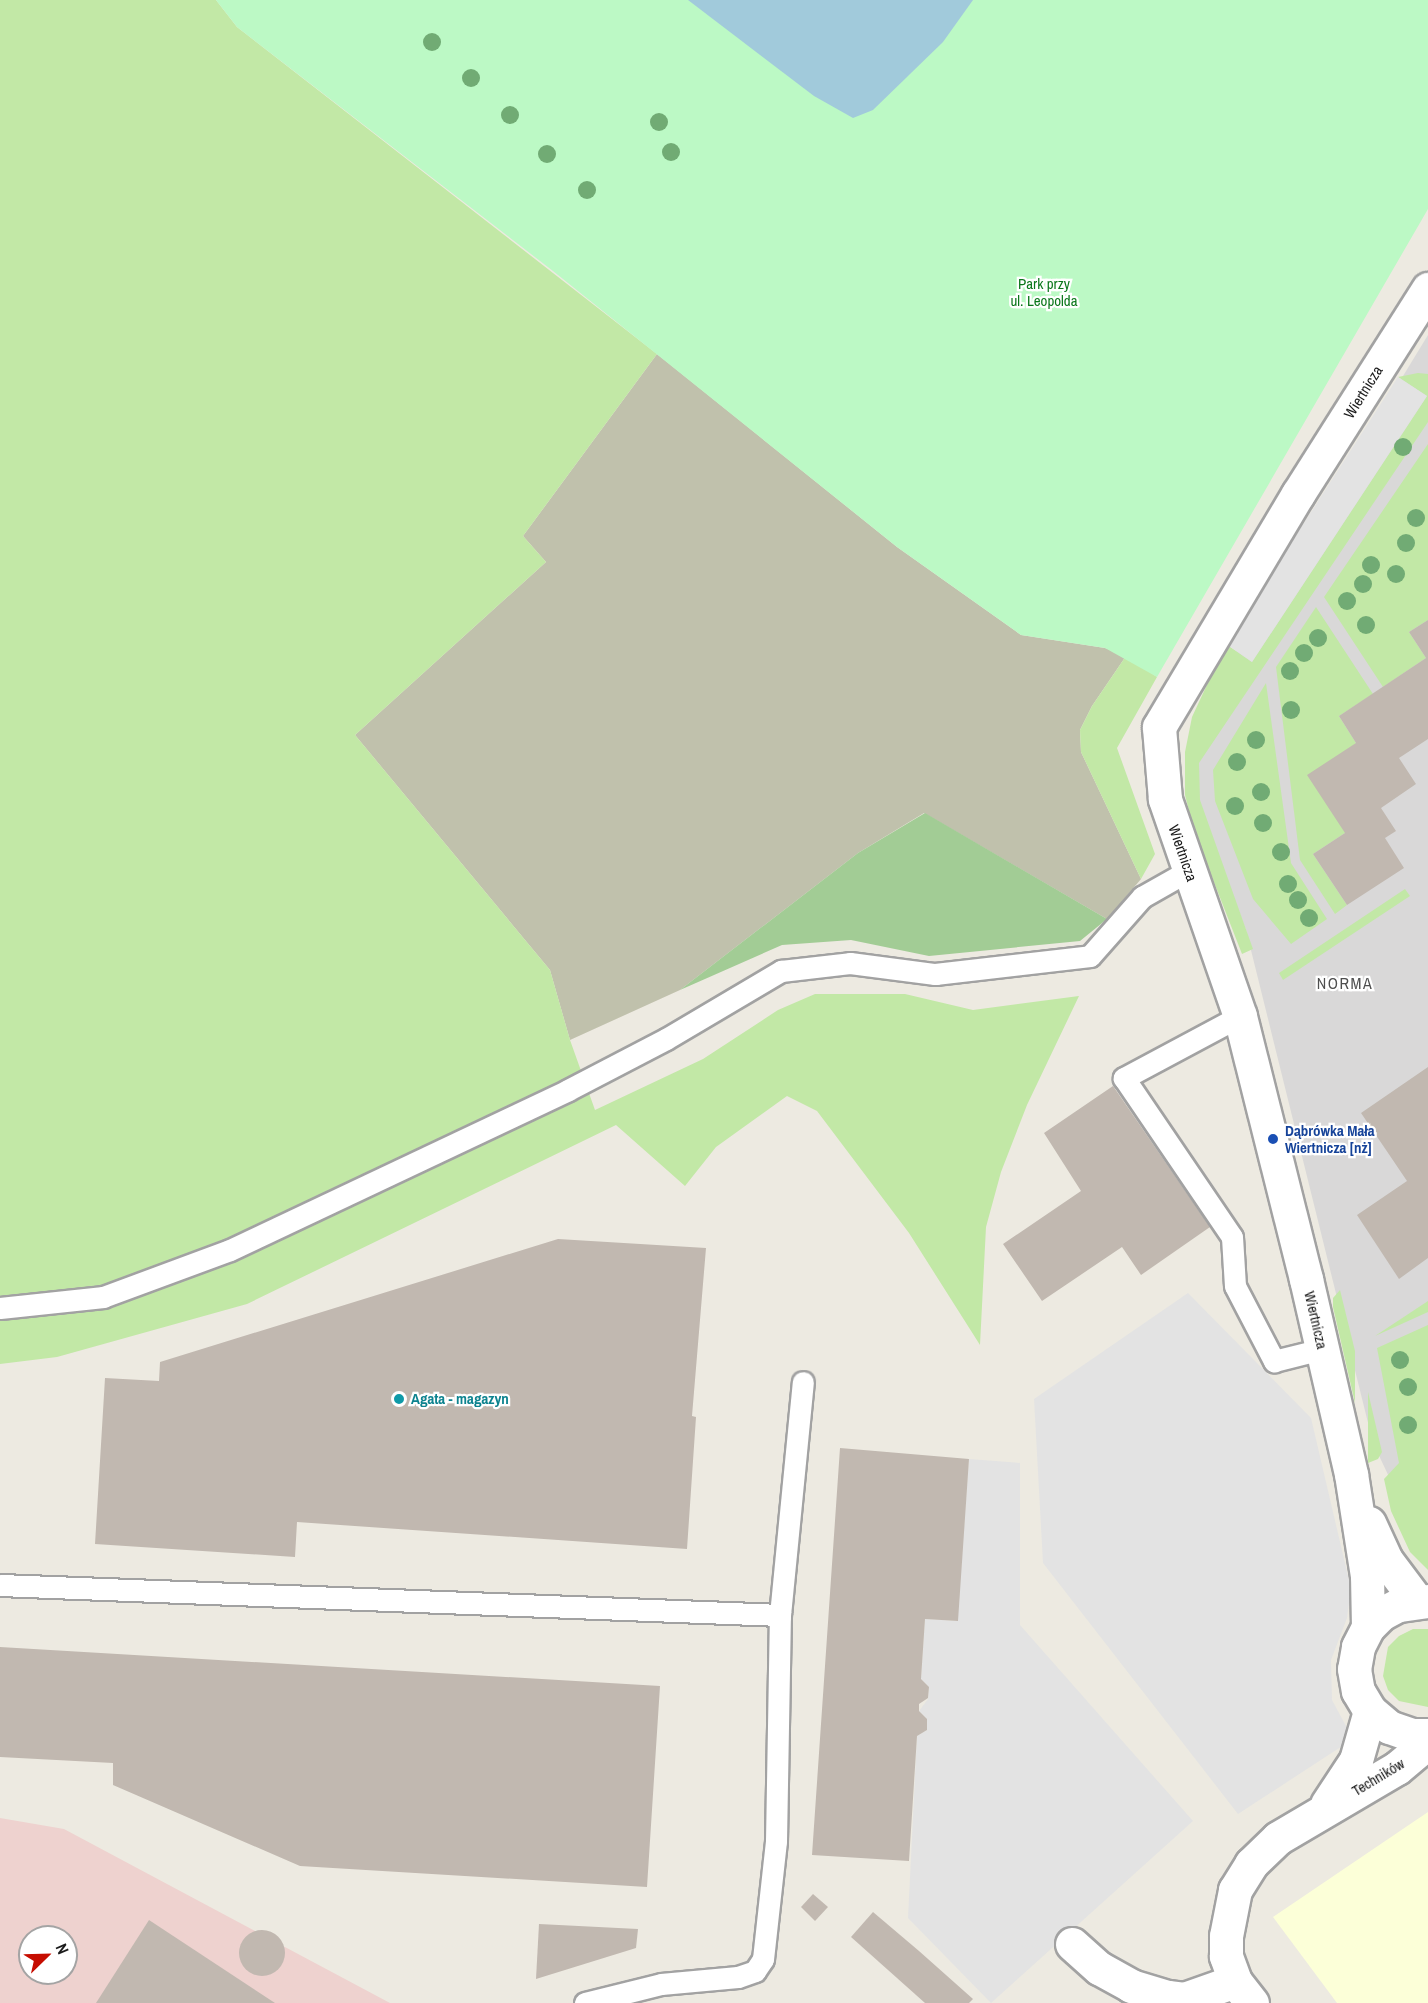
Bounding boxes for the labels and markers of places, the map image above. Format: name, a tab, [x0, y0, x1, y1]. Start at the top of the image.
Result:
place label: Dąbrówka Mała Wiertnicza [nż]	[1285, 1121, 1375, 1156]
marker: Dąbrówka Mała Wiertnicza [nż]	[1266, 1132, 1280, 1146]
place label: Agata - magazyn	[411, 1390, 509, 1408]
marker: Agata - magazyn	[392, 1392, 406, 1406]

